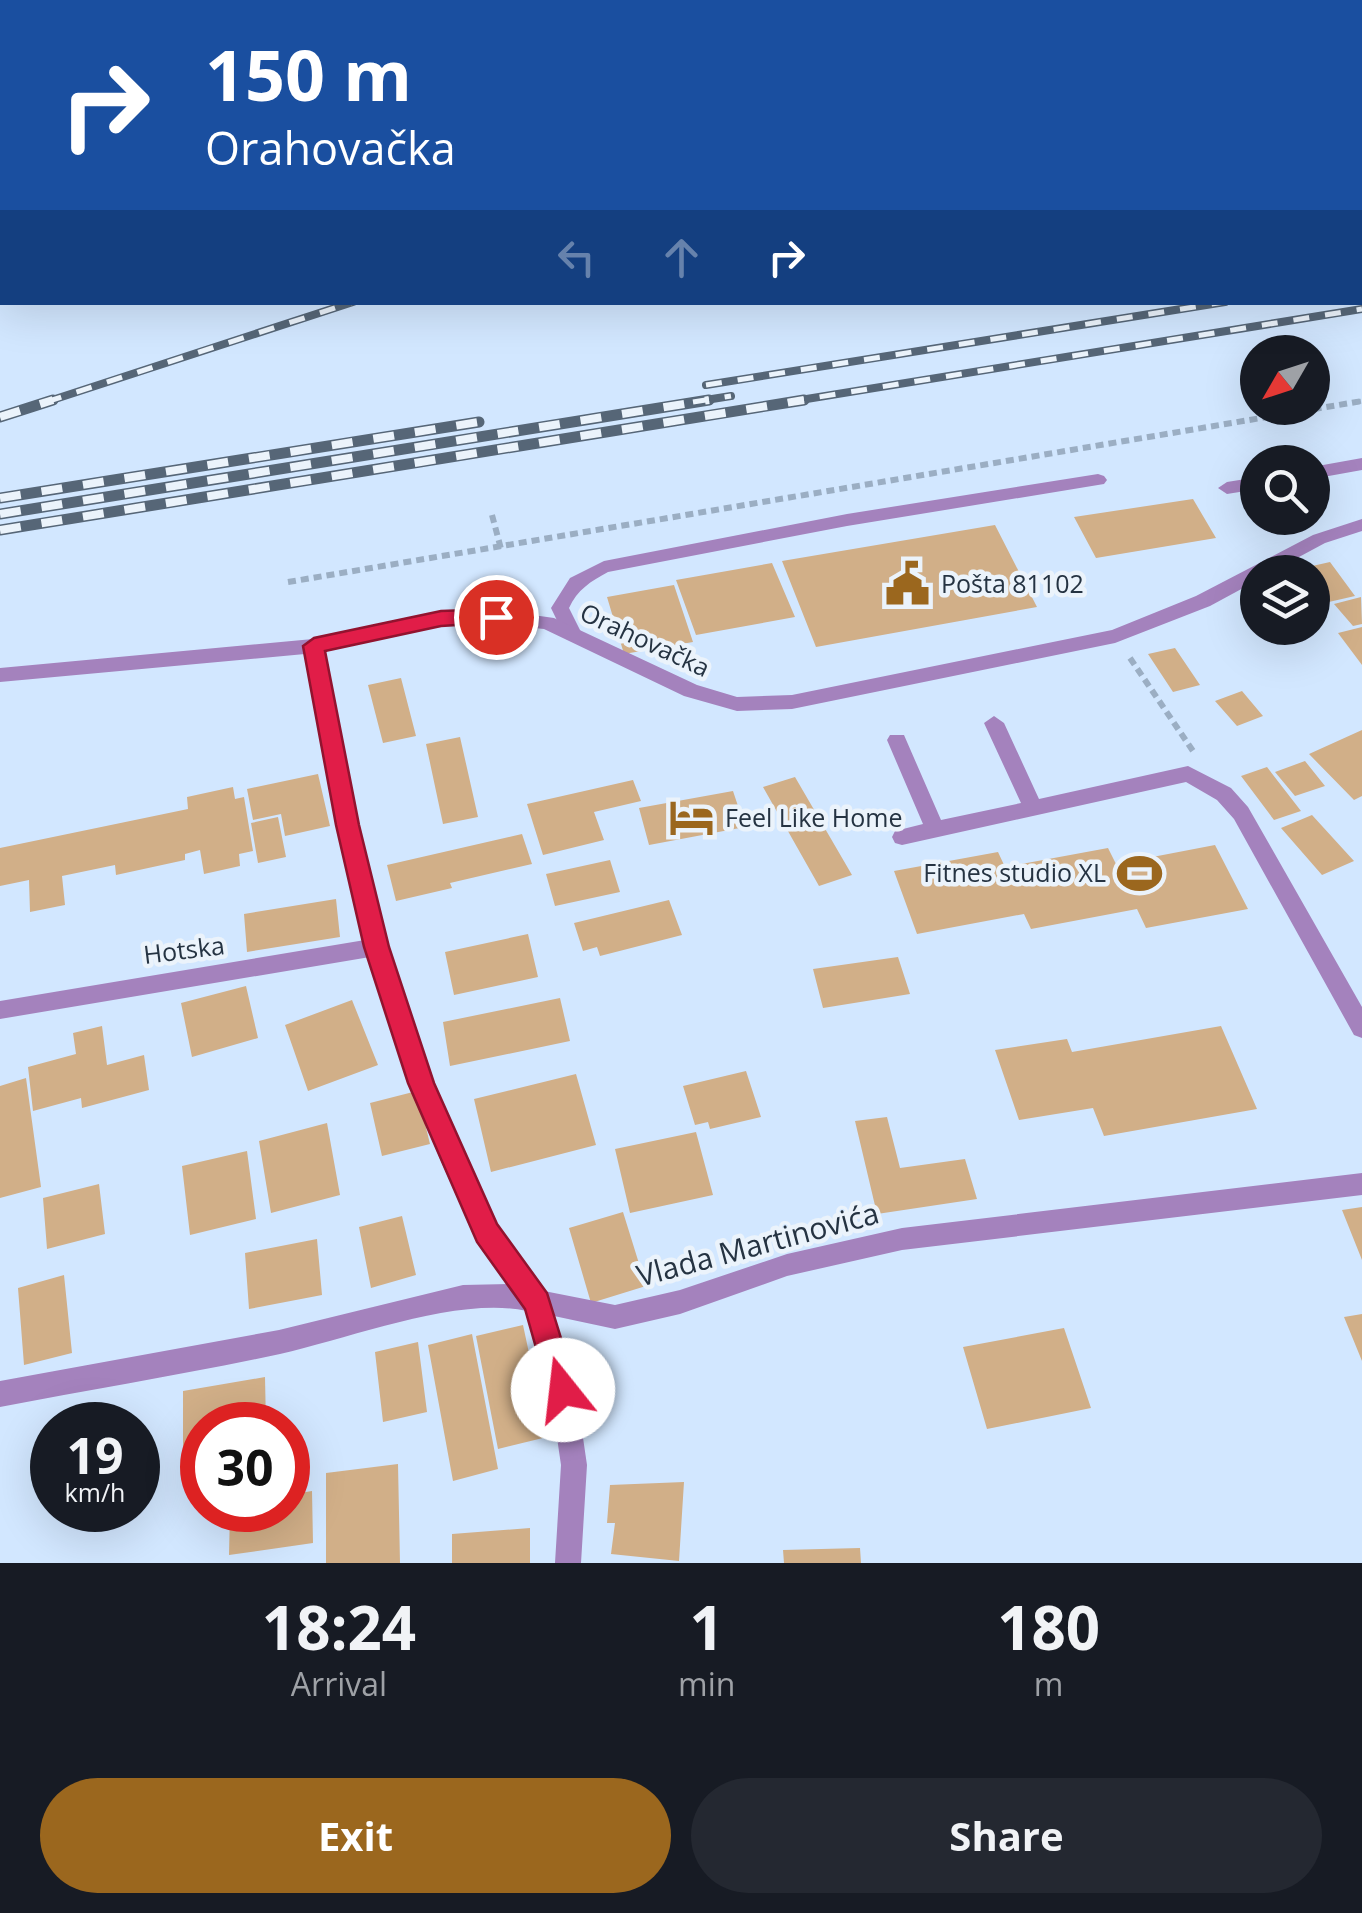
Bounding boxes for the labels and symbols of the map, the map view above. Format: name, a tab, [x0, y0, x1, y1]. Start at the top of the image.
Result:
north arrow	[1240, 335, 1330, 425]
public building icon: Pošta 81102	[884, 560, 932, 608]
place label: Pošta 81102	[941, 566, 1084, 600]
pin	[454, 575, 539, 660]
street label: Orahovačka	[575, 594, 716, 684]
hotel icon: Feel Like Home	[668, 794, 716, 842]
place label: Feel Like Home	[725, 800, 902, 834]
sports icon: Fitnes studio XL	[1115, 849, 1163, 897]
place label: Fitnes studio XL	[923, 855, 1106, 889]
street label: Hotska	[141, 927, 226, 971]
street label: Vlada Martinovića	[632, 1192, 883, 1296]
position arrow	[511, 1338, 615, 1442]
speed limit sign: 30	[180, 1402, 310, 1532]

